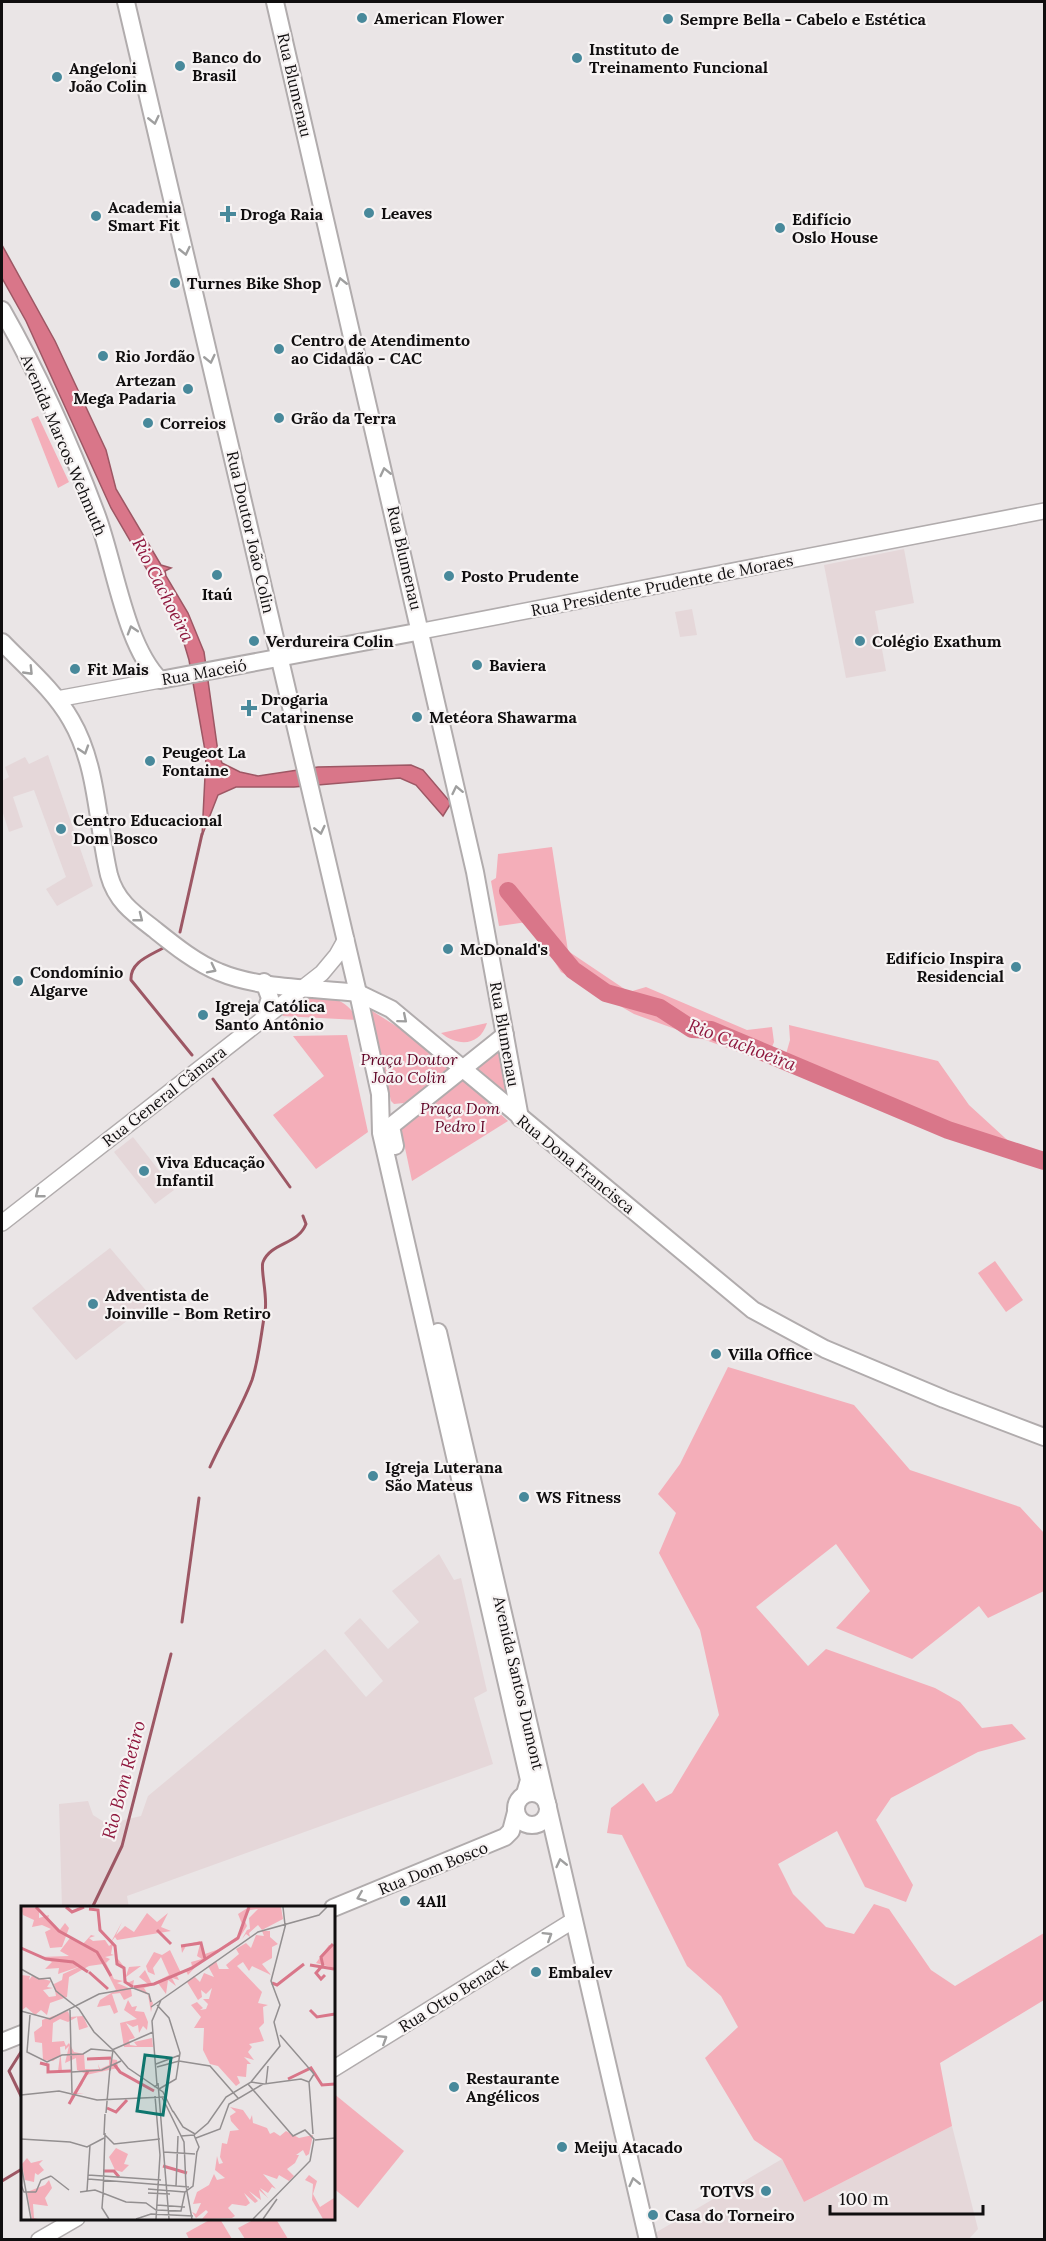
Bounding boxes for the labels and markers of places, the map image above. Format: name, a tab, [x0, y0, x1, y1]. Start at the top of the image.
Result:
place label: American Flower	[374, 8, 505, 28]
place label: Sempre Bella - Cabelo e Estética	[680, 9, 927, 29]
marker: American Flower	[355, 11, 369, 25]
marker: Sempre Bella - Cabelo e Estética	[661, 12, 675, 26]
place label: Instituto de Treinamento Funcional	[589, 39, 768, 77]
place label: Banco do Brasil	[192, 47, 261, 85]
marker: Instituto de Treinamento Funcional	[570, 51, 584, 65]
place label: Angeloni João Colin	[69, 58, 147, 96]
marker: Banco do Brasil	[173, 59, 187, 73]
marker: Angeloni João Colin	[50, 70, 64, 84]
place label: Academia Smart Fit	[108, 197, 182, 235]
place label: Leaves	[381, 203, 432, 223]
place label: Droga Raia	[240, 204, 324, 224]
marker: Leaves	[362, 206, 376, 220]
marker: Droga Raia	[221, 207, 235, 221]
marker: Academia Smart Fit	[89, 209, 103, 223]
place label: Edifício Oslo House	[792, 209, 879, 247]
marker: Edifício Oslo House	[773, 221, 787, 235]
place label: Turnes Bike Shop	[187, 273, 322, 293]
marker: Turnes Bike Shop	[168, 276, 182, 290]
place label: Centro de Atendimento ao Cidadão - CAC	[291, 330, 470, 368]
marker: Centro de Atendimento ao Cidadão - CAC	[272, 342, 286, 356]
place label: Rio Jordão	[115, 346, 195, 366]
marker: Rio Jordão	[96, 349, 110, 363]
place label: Artezan Mega Padaria	[73, 370, 177, 408]
marker: Artezan Mega Padaria	[181, 382, 195, 396]
place label: Grão da Terra	[291, 408, 397, 428]
marker: Grão da Terra	[272, 411, 286, 425]
place label: Correios	[160, 413, 226, 433]
marker: Correios	[141, 416, 155, 430]
place label: Posto Prudente	[461, 566, 579, 586]
marker: Itaú	[210, 568, 224, 582]
marker: Posto Prudente	[442, 569, 456, 583]
place label: Itaú	[202, 584, 232, 604]
place label: Verdureira Colin	[266, 631, 394, 651]
place label: Colégio Exathum	[872, 631, 1002, 651]
marker: Verdureira Colin	[247, 634, 261, 648]
marker: Colégio Exathum	[853, 634, 867, 648]
place label: Baviera	[489, 655, 547, 675]
marker: Baviera	[470, 658, 484, 672]
place label: Fit Mais	[87, 659, 149, 679]
marker: Fit Mais	[68, 662, 82, 676]
place label: Drogaria Catarinense	[261, 689, 354, 727]
marker: Drogaria Catarinense	[242, 701, 256, 715]
place label: Metéora Shawarma	[429, 707, 578, 727]
marker: Metéora Shawarma	[410, 710, 424, 724]
place label: Peugeot La Fontaine	[162, 742, 246, 780]
marker: Peugeot La Fontaine	[143, 754, 157, 768]
place label: Centro Educacional Dom Bosco	[73, 810, 222, 848]
marker: Centro Educacional Dom Bosco	[54, 822, 68, 836]
place label: McDonald's	[460, 939, 548, 959]
marker: McDonald's	[441, 942, 455, 956]
place label: Edifício Inspira Residencial	[886, 948, 1005, 986]
marker: Edifício Inspira Residencial	[1009, 960, 1023, 974]
place label: Condomínio Algarve	[30, 962, 123, 1000]
marker: Condomínio Algarve	[11, 974, 25, 988]
place label: Igreja Católica Santo Antônio	[215, 996, 326, 1034]
marker: Igreja Católica Santo Antônio	[196, 1008, 210, 1022]
place label: Viva Educação Infantil	[156, 1152, 265, 1190]
marker: Viva Educação Infantil	[137, 1164, 151, 1178]
place label: Adventista de Joinville - Bom Retiro	[105, 1285, 271, 1323]
marker: Adventista de Joinville - Bom Retiro	[86, 1297, 100, 1311]
place label: Villa Office	[728, 1344, 813, 1364]
marker: Villa Office	[709, 1347, 723, 1361]
place label: Igreja Luterana São Mateus	[385, 1457, 503, 1495]
marker: Igreja Luterana São Mateus	[366, 1469, 380, 1483]
place label: WS Fitness	[536, 1487, 621, 1507]
marker: WS Fitness	[517, 1490, 531, 1504]
place label: 4All	[417, 1891, 446, 1911]
marker: 4All	[398, 1894, 412, 1908]
place label: Embalev	[548, 1962, 613, 1982]
marker: Embalev	[529, 1965, 543, 1979]
place label: Restaurante Angélicos	[466, 2068, 560, 2106]
marker: Restaurante Angélicos	[447, 2080, 461, 2094]
place label: Meiju Atacado	[574, 2137, 683, 2157]
marker: Meiju Atacado	[555, 2140, 569, 2154]
place label: TOTVS	[700, 2181, 754, 2201]
marker: TOTVS	[759, 2184, 773, 2198]
place label: Casa do Torneiro	[665, 2205, 795, 2225]
marker: Casa do Torneiro	[646, 2208, 660, 2222]

